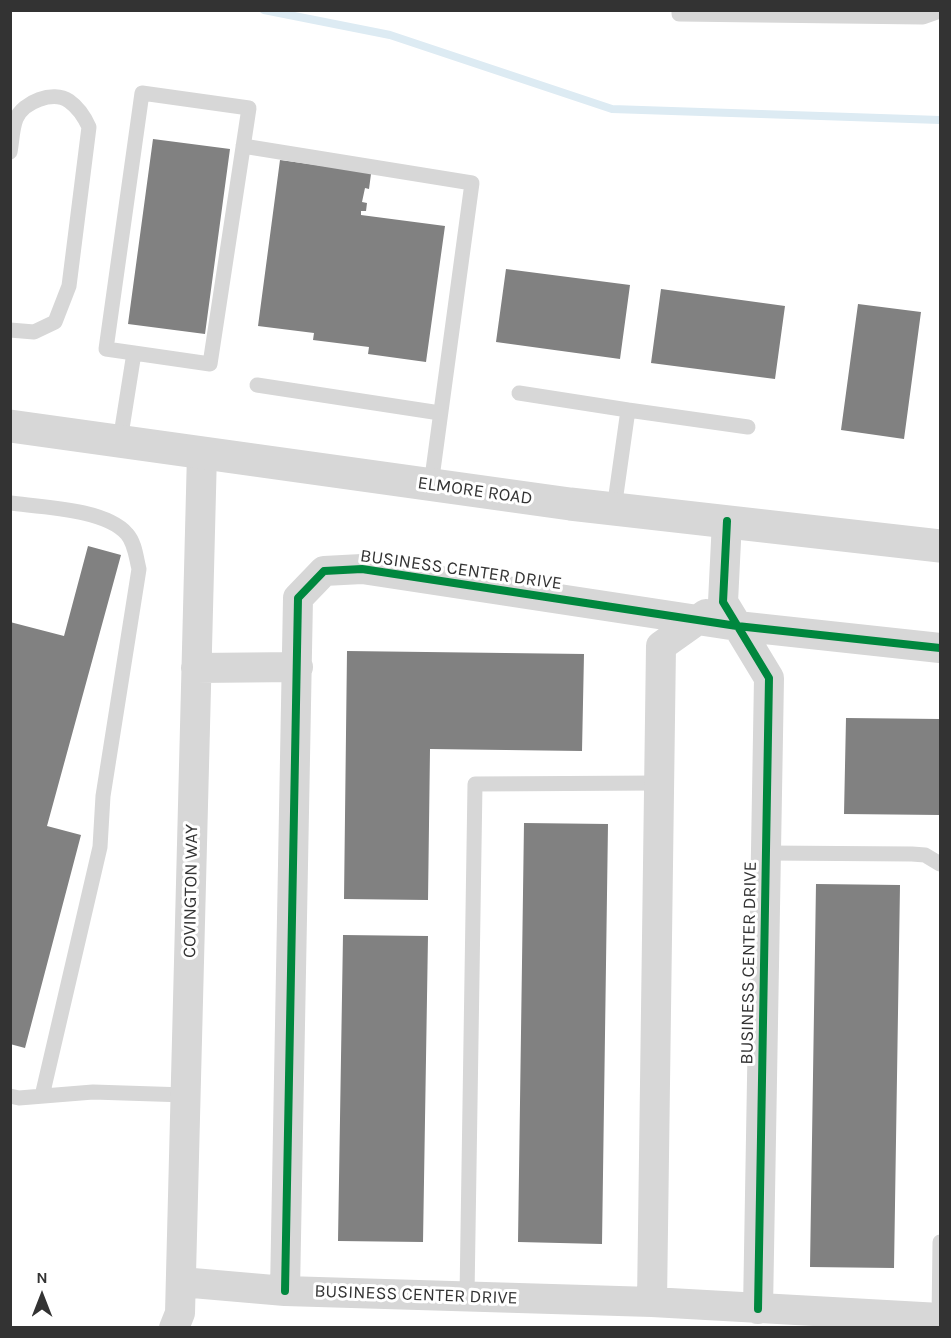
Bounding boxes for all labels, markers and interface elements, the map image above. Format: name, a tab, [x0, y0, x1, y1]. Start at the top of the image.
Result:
street label: ELMORE ROAD	[416, 472, 534, 510]
street label: BUSINESS CENTER DRIVE	[359, 545, 563, 595]
street label: COVINGTON WAY	[179, 824, 203, 958]
street label: BUSINESS CENTER DRIVE	[736, 861, 762, 1065]
north arrow	[12, 1266, 72, 1326]
text: N	[36, 1268, 48, 1287]
street label: BUSINESS CENTER DRIVE	[314, 1281, 518, 1309]

